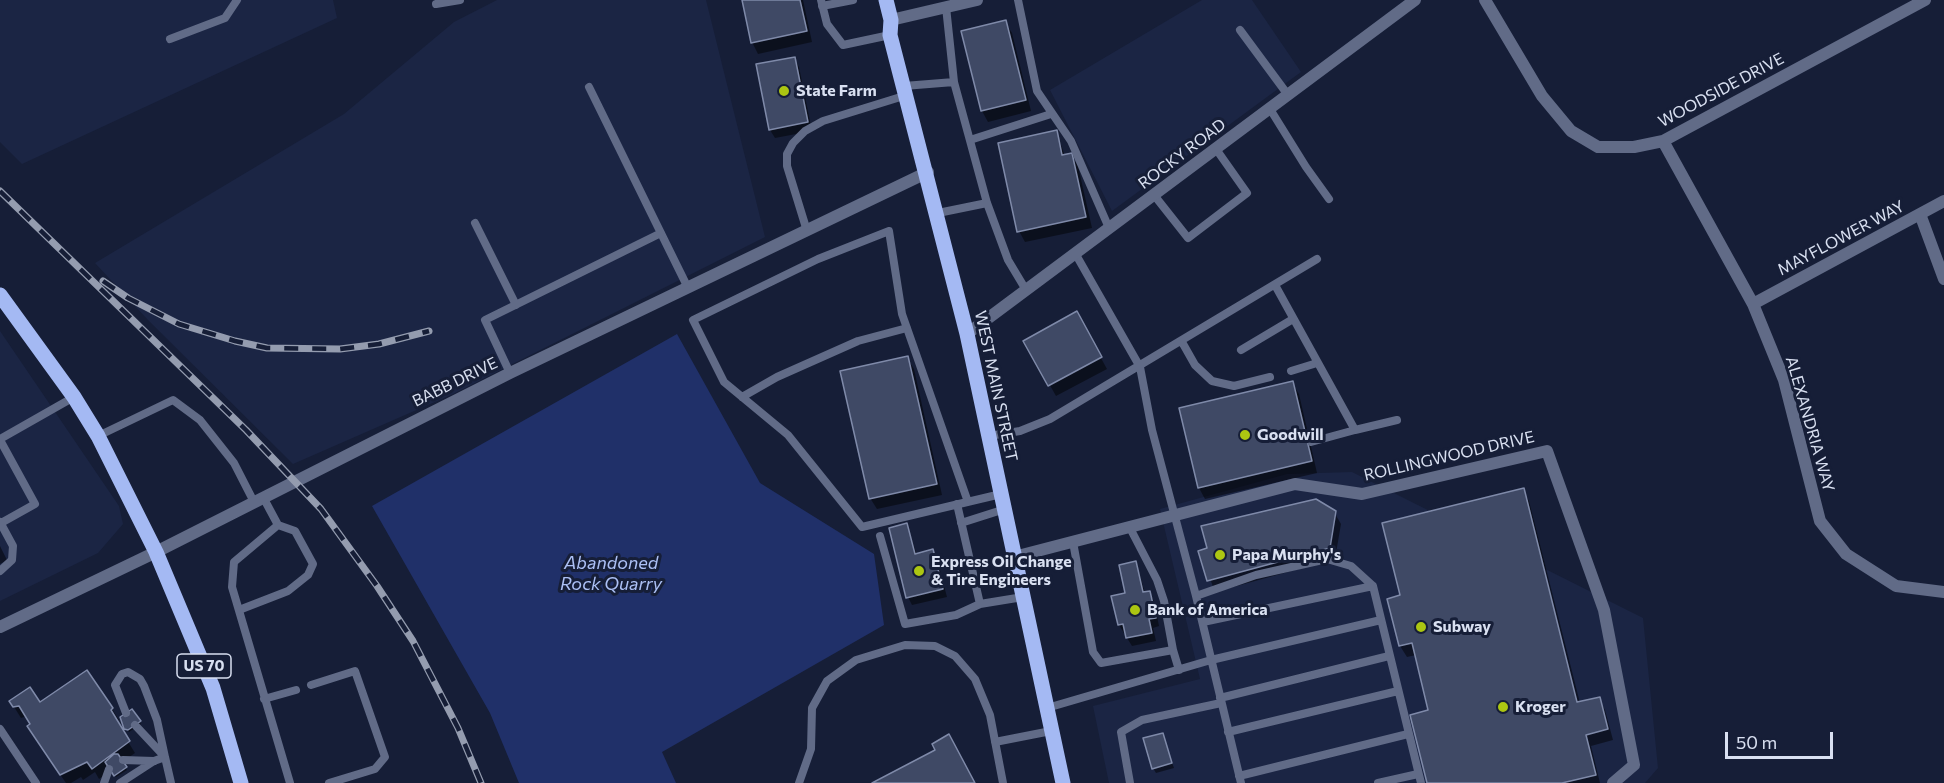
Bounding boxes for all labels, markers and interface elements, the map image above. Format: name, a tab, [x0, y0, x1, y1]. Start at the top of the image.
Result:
street label: WOODSIDE DRIVE	[1655, 49, 1787, 131]
place label: State Farm	[796, 81, 877, 101]
marker: State Farm	[777, 84, 791, 98]
street label: ROCKY ROAD	[1134, 115, 1230, 193]
street label: MAYFLOWER WAY	[1774, 196, 1908, 280]
street label: WEST MAIN STREET	[971, 309, 1021, 463]
street label: BABB DRIVE	[409, 353, 501, 411]
street label: ALEXANDRIA WAY	[1781, 354, 1839, 494]
place label: Goodwill	[1257, 425, 1324, 445]
street label: ROLLINGWOOD DRIVE	[1362, 427, 1536, 485]
marker: Goodwill	[1238, 428, 1252, 442]
place label: Papa Murphy's	[1232, 545, 1341, 565]
marker: Papa Murphy's	[1213, 548, 1227, 562]
water label: Abandoned Rock Quarry	[560, 552, 662, 594]
place label: Express Oil Change & Tire Engineers	[931, 552, 1072, 590]
marker: Express Oil Change & Tire Engineers	[912, 564, 926, 578]
place label: Bank of America	[1147, 600, 1268, 620]
marker: Bank of America	[1128, 603, 1142, 617]
place label: Subway	[1433, 617, 1491, 637]
marker: Subway	[1414, 620, 1428, 634]
road number: US 70	[177, 654, 231, 678]
place label: Kroger	[1515, 697, 1566, 717]
marker: Kroger	[1496, 700, 1510, 714]
scale bar	[1728, 720, 1836, 758]
text: 50 m	[1736, 731, 1777, 753]

